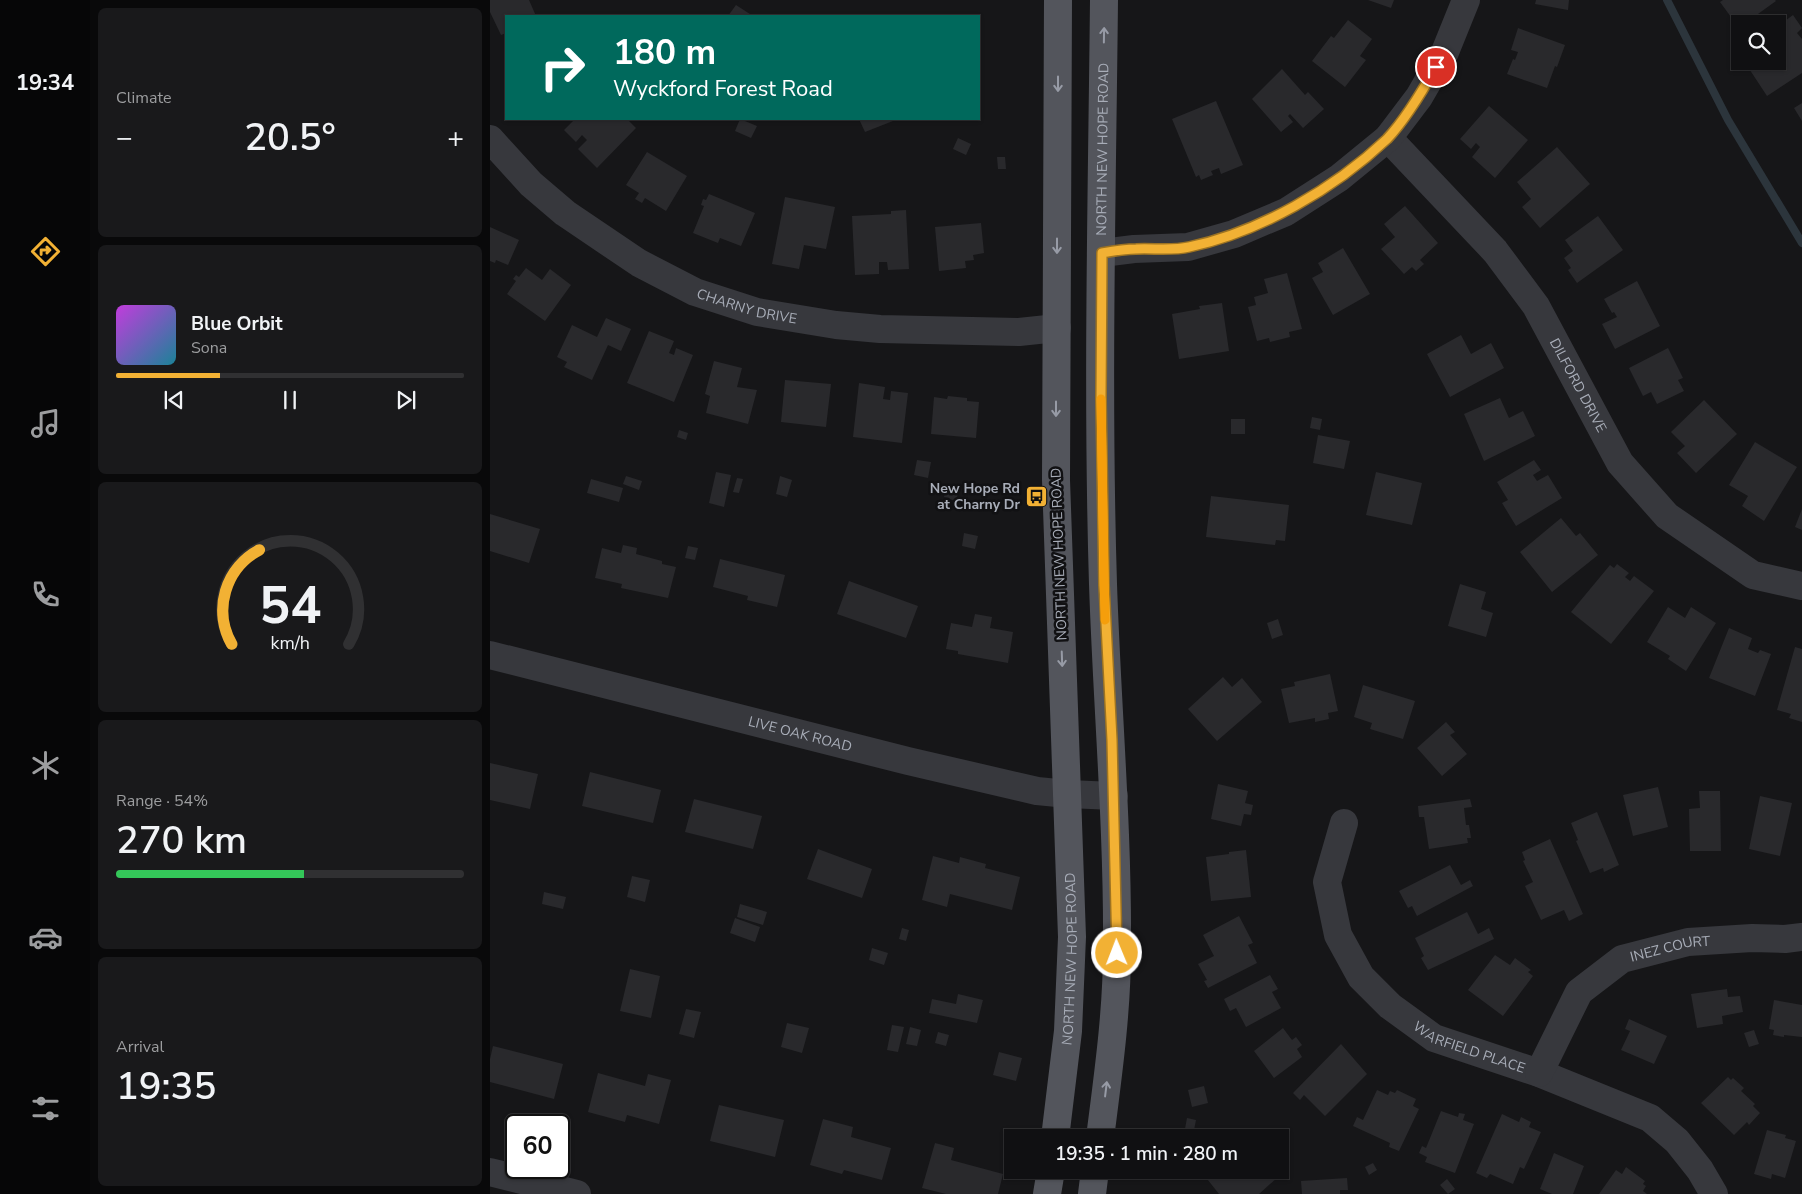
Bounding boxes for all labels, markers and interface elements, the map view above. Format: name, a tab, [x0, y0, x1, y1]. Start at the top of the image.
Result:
map controls	[1731, 15, 1786, 70]
button: search	[1731, 15, 1786, 70]
one-way arrow	[1099, 27, 1109, 44]
text: 180 m	[613, 29, 716, 76]
icon: right	[530, 35, 595, 100]
pin	[1415, 46, 1457, 88]
icon: arrive	[1422, 53, 1450, 81]
street label: NORTH NEW HOPE ROAD	[1092, 63, 1113, 236]
text: 19:34	[16, 68, 74, 98]
text: Wyckford Forest Road	[613, 74, 833, 104]
one-way arrow	[1053, 75, 1063, 91]
text: Climate	[116, 87, 171, 109]
text: 20.5°	[244, 112, 336, 163]
text: −	[116, 119, 133, 157]
text: +	[447, 119, 464, 157]
icon: directions	[28, 234, 63, 269]
one-way arrow	[1052, 238, 1062, 254]
street label: CHARNY DRIVE	[694, 284, 799, 328]
text: Blue Orbit	[191, 311, 282, 337]
street label: DILFORD DRIVE	[1545, 335, 1611, 436]
text: Sona	[191, 337, 227, 359]
icon: previous	[160, 386, 188, 414]
icon: pause	[276, 386, 304, 414]
icon: next	[392, 386, 420, 414]
one-way arrow	[1051, 400, 1061, 416]
icon: music	[28, 406, 63, 441]
street label: NORTH NEW HOPE ROAD	[1046, 467, 1072, 641]
place label: New Hope Rd at Charny Dr	[930, 479, 1021, 514]
bus stop icon: New Hope Rd at Charny Dr	[1024, 484, 1048, 508]
text: 54	[259, 570, 321, 641]
icon: phone	[28, 577, 63, 612]
text: km/h	[270, 631, 310, 655]
one-way arrow	[1057, 650, 1066, 666]
street label: LIVE OAK ROAD	[746, 711, 854, 756]
icon: climate	[28, 748, 63, 783]
text: Range · 54%	[116, 790, 208, 812]
text: 270 km	[116, 815, 247, 866]
street label: NORTH NEW HOPE ROAD	[1057, 872, 1082, 1046]
icon: car	[28, 920, 63, 955]
position arrow	[1090, 926, 1142, 978]
street label: INEZ COURT	[1628, 931, 1711, 966]
street label: WARFIELD PLACE	[1409, 1017, 1528, 1077]
text: Arrival	[116, 1036, 164, 1058]
text: 19:35	[116, 1061, 216, 1112]
one-way arrow	[1101, 1081, 1111, 1097]
icon: filters	[28, 1091, 63, 1126]
speed limit sign: 60	[505, 1114, 570, 1179]
text: 19:35 · 1 min · 280 m	[1055, 1141, 1238, 1167]

